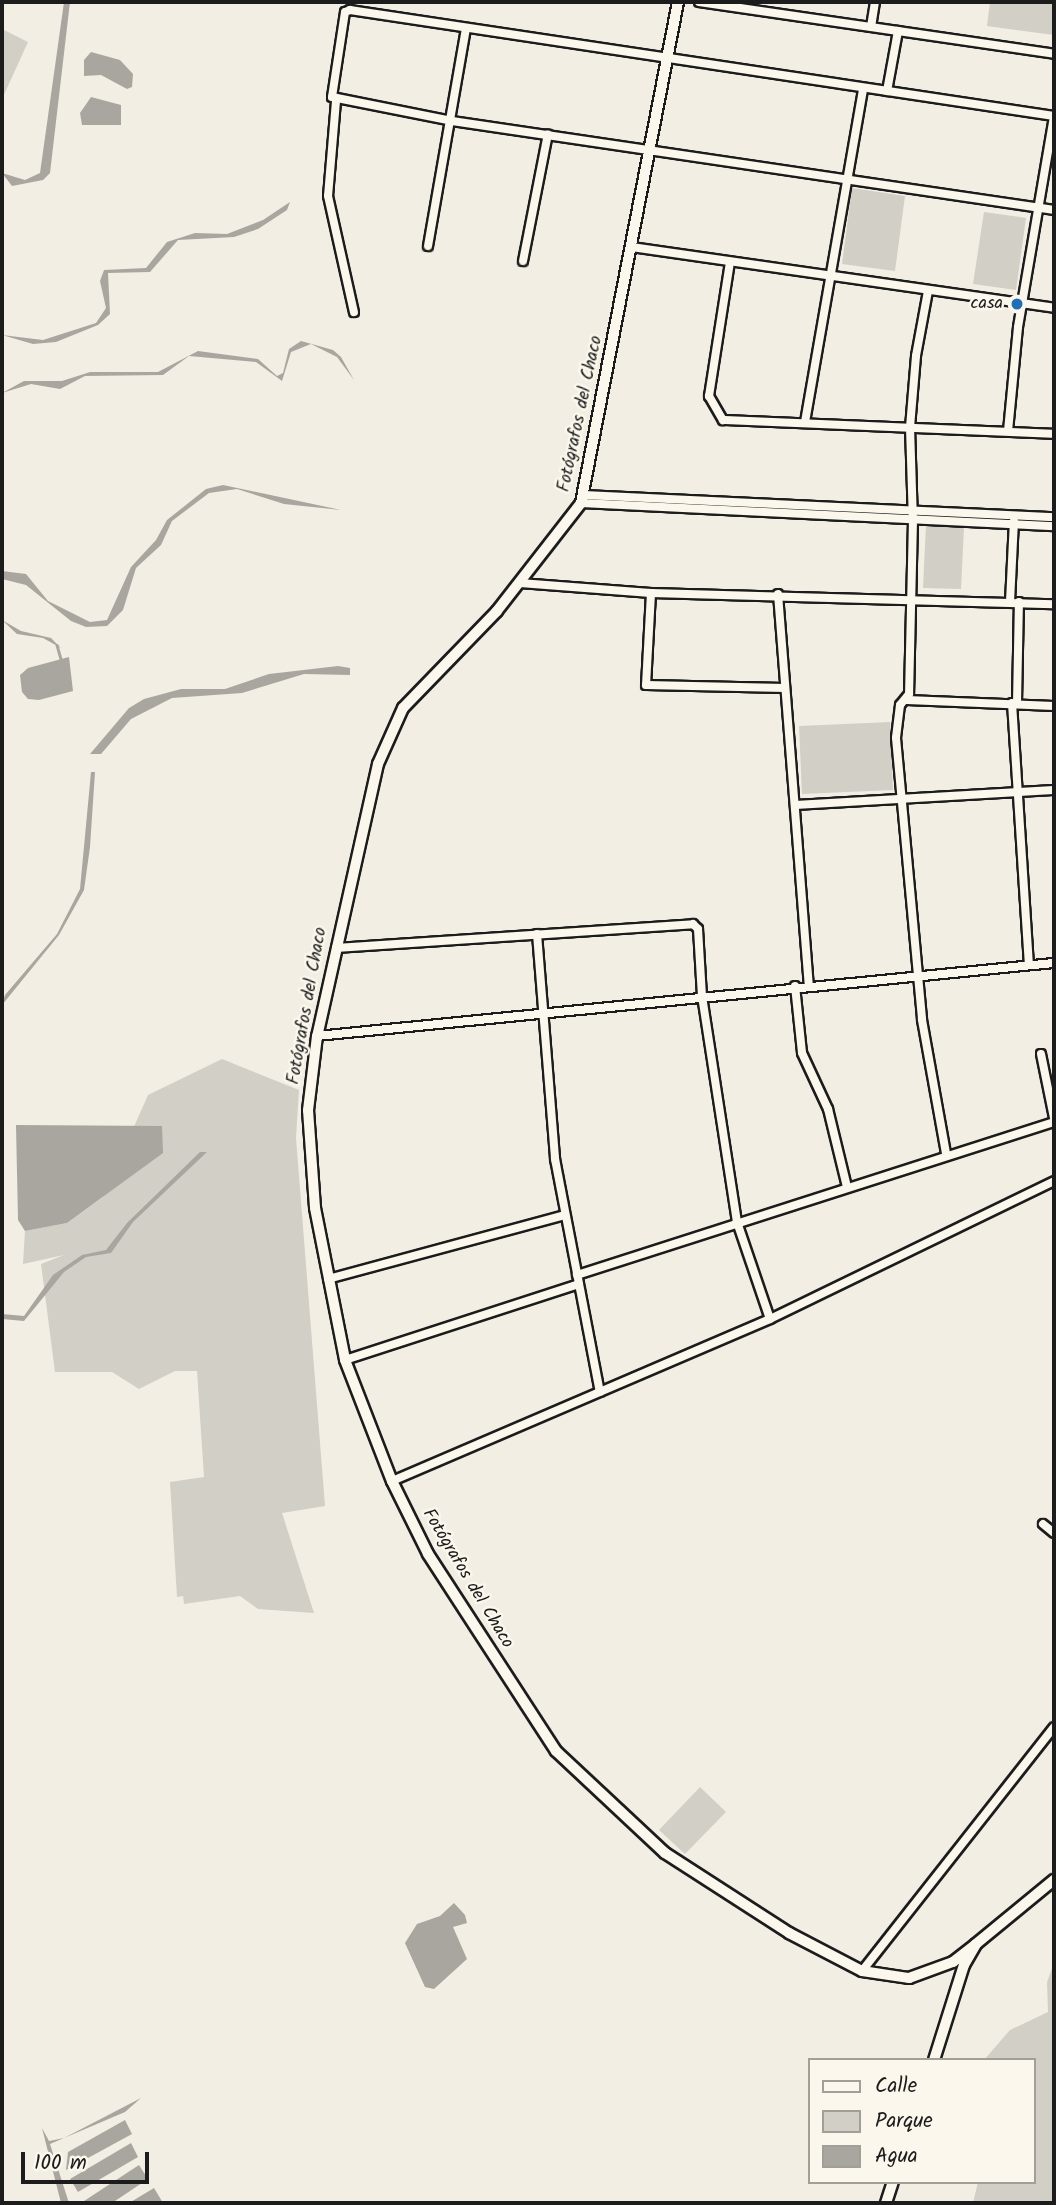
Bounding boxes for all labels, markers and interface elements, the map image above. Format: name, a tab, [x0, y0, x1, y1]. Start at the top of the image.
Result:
place label: casa	[970, 293, 1003, 315]
marker: casa	[1009, 296, 1025, 312]
street label: Fotógrafos del Chaco	[554, 334, 608, 494]
street label: Fotógrafos del Chaco	[284, 926, 332, 1086]
street label: Fotógrafos del Chaco	[417, 1505, 517, 1653]
legend	[808, 2058, 1035, 2184]
text: Calle	[875, 2070, 917, 2103]
text: Parque	[875, 2105, 933, 2138]
scale bar	[24, 2138, 152, 2182]
text: Agua	[875, 2140, 918, 2173]
text: 100 m	[34, 2147, 87, 2180]

